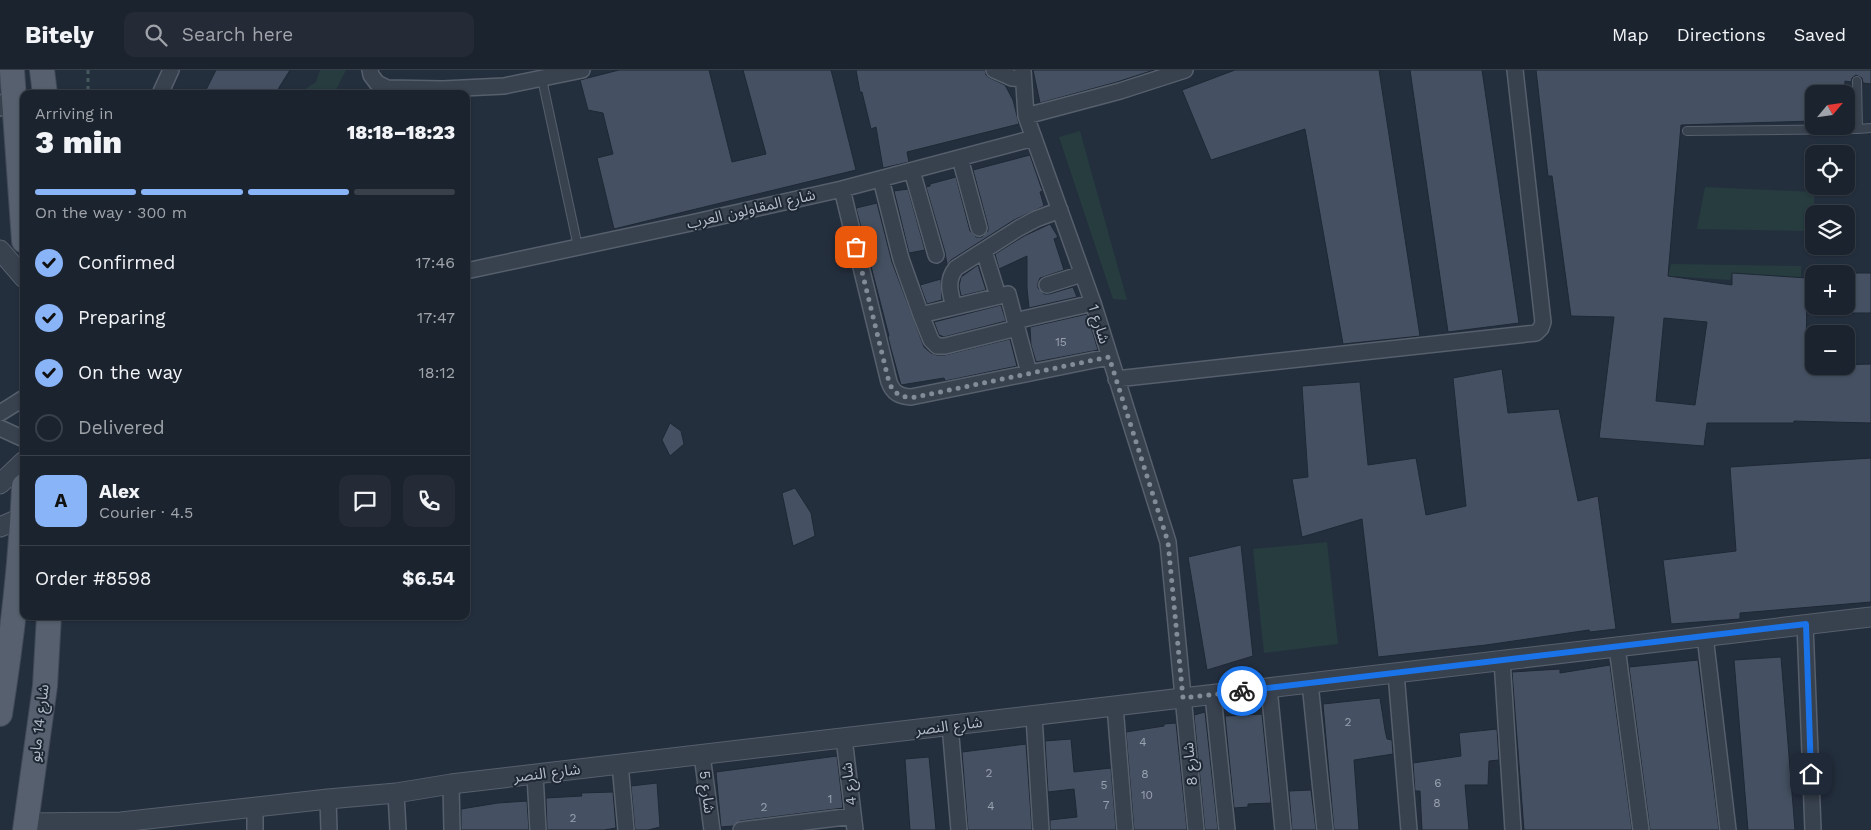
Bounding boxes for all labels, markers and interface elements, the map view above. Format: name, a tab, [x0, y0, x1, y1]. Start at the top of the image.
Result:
search box	[124, 12, 474, 57]
text: Bitely	[25, 21, 94, 49]
icon: search	[142, 21, 170, 49]
text: Search here	[182, 23, 293, 46]
text: Map	[1612, 24, 1649, 45]
text: Directions	[1677, 24, 1766, 45]
text: Saved	[1794, 24, 1846, 45]
north arrow	[1805, 85, 1855, 135]
map controls	[1805, 85, 1855, 375]
text: Arriving in	[35, 104, 113, 123]
text: 18:18–18:23	[347, 121, 455, 144]
text: 3 min	[35, 123, 122, 161]
button: locate	[1805, 145, 1855, 195]
street label: شارع المقاولون العرب	[685, 185, 818, 235]
text: On the way · 300 m	[35, 203, 187, 222]
button: layers	[1805, 205, 1855, 255]
pin	[835, 226, 877, 268]
icon: bag	[842, 233, 870, 261]
icon: check	[35, 249, 63, 277]
text: Confirmed	[78, 251, 175, 274]
text: 17:46	[416, 253, 455, 272]
button: +	[1805, 265, 1855, 315]
street label: شارع 1	[1082, 302, 1114, 347]
icon: check	[35, 304, 63, 332]
text: Preparing	[78, 306, 165, 329]
text: 17:47	[417, 308, 455, 327]
button: −	[1805, 325, 1855, 375]
house number: 15	[1055, 335, 1067, 349]
icon: check	[35, 359, 63, 387]
text: On the way	[78, 361, 182, 384]
text: 18:12	[419, 363, 455, 382]
text: Delivered	[78, 416, 165, 439]
button: chat	[339, 475, 391, 527]
button: phone	[403, 475, 455, 527]
text: Alex	[99, 480, 140, 503]
text: A	[55, 489, 67, 512]
text: Courier · 4.5	[99, 503, 193, 522]
text: Order #8598	[35, 567, 152, 590]
text: $6.54	[402, 567, 455, 590]
courier	[1217, 666, 1267, 716]
icon: bike	[1228, 677, 1256, 705]
street label: شارع 14 مايو	[25, 683, 56, 763]
street label: شارع النصر	[914, 713, 984, 742]
house number: 2	[1345, 715, 1352, 729]
house number: 4	[1139, 735, 1147, 749]
street label: شارع 8	[1179, 741, 1204, 787]
pin	[1790, 753, 1832, 795]
street label: شارع النصر	[512, 760, 582, 789]
icon: home	[1797, 760, 1825, 788]
street label: شارع 4	[837, 761, 864, 807]
house number: 2	[986, 766, 993, 780]
house number: 8	[1141, 767, 1149, 781]
street label: شارع 5	[692, 770, 719, 815]
house number: 6	[1434, 776, 1442, 790]
house number: 5	[1101, 778, 1108, 792]
house number: 10	[1141, 788, 1153, 802]
house number: 1	[828, 792, 832, 806]
house number: 8	[1433, 796, 1441, 810]
house number: 7	[1103, 798, 1110, 812]
house number: 4	[987, 799, 995, 813]
house number: 2	[761, 800, 768, 814]
house number: 2	[570, 811, 577, 825]

